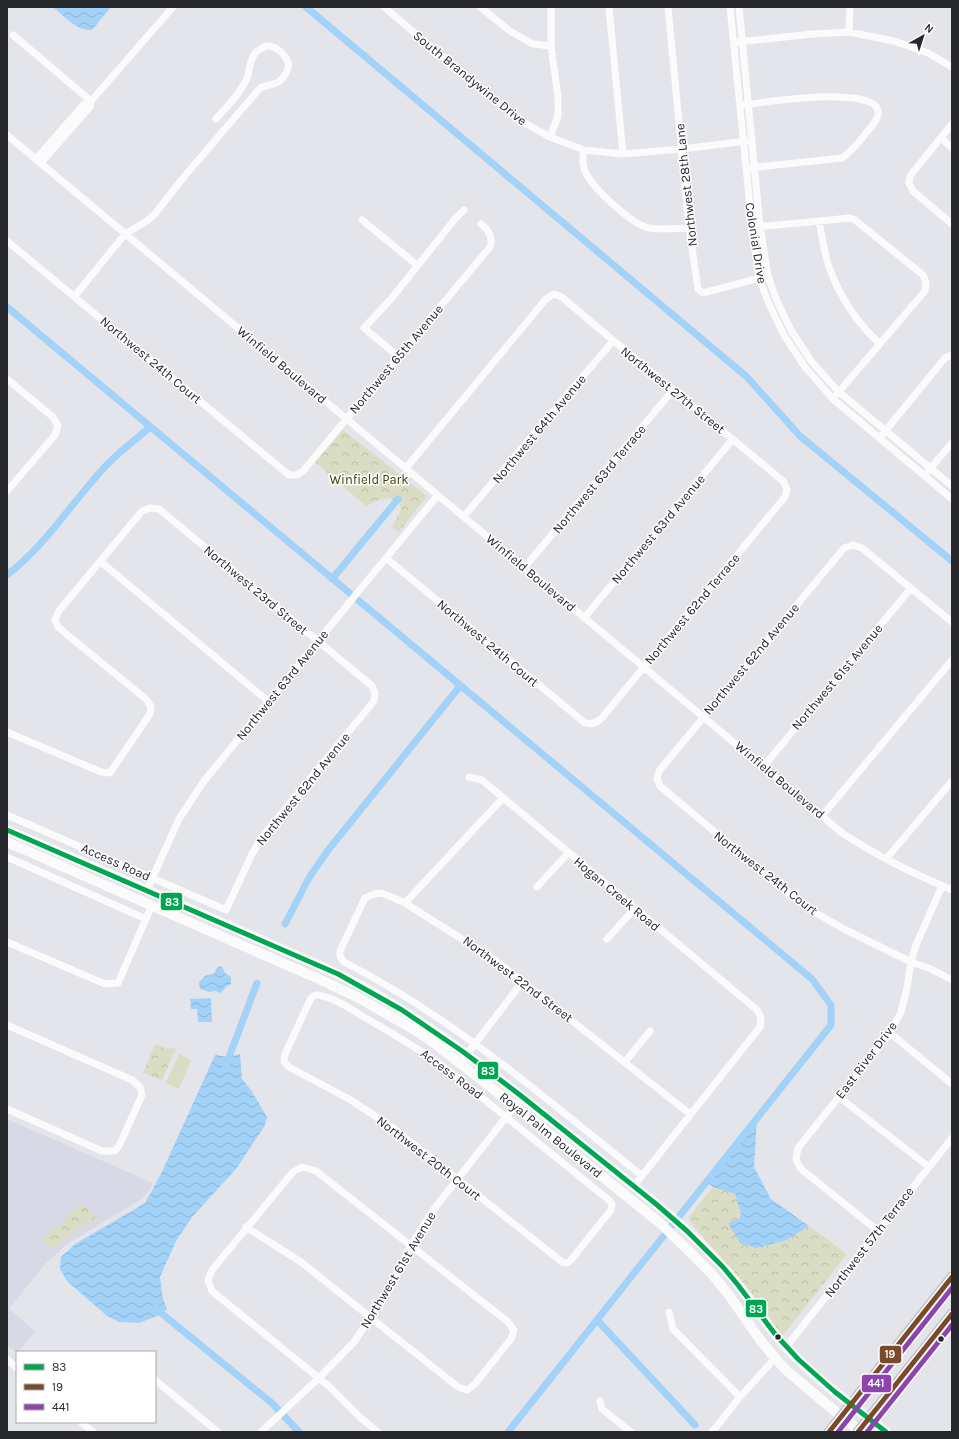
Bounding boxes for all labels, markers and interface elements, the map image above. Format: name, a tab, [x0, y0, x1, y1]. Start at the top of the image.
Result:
north arrow	[903, 16, 943, 56]
text: N	[922, 21, 936, 36]
street label: South Brandywine Drive	[410, 28, 530, 129]
street label: Northwest 28th Lane	[672, 123, 700, 247]
street label: Colonial Drive	[742, 201, 770, 285]
street label: Northwest 65th Avenue	[346, 301, 446, 417]
street label: Northwest 24th Court	[97, 313, 205, 407]
street label: Winfield Boulevard	[234, 323, 330, 407]
street label: Northwest 27th Street	[618, 343, 728, 437]
street label: Northwest 64th Avenue	[489, 371, 589, 487]
street label: Northwest 63rd Terrace	[549, 421, 649, 536]
street label: Northwest 63rd Avenue	[608, 471, 708, 587]
park label: Winfield Park	[329, 472, 409, 487]
street label: Winfield Boulevard	[483, 531, 579, 615]
street label: Northwest 23rd Street	[201, 542, 311, 638]
street label: Northwest 62nd Terrace	[641, 550, 743, 667]
street label: Northwest 24th Court	[434, 596, 542, 690]
street label: Northwest 62nd Avenue	[700, 600, 802, 718]
street label: Northwest 61st Avenue	[788, 621, 886, 733]
street label: Northwest 63rd Avenue	[233, 627, 331, 743]
street label: Northwest 62nd Avenue	[253, 729, 353, 848]
street label: Winfield Boulevard	[732, 738, 828, 822]
street label: Northwest 24th Court	[711, 828, 821, 918]
street label: Access Road	[79, 840, 153, 884]
street label: Hogan Creek Road	[571, 854, 663, 934]
line badge: 83	[160, 892, 183, 911]
text: 83	[165, 896, 179, 909]
street label: Northwest 22nd Street	[460, 933, 576, 1025]
street label: East River Drive	[832, 1018, 900, 1101]
street label: Access Road	[418, 1046, 486, 1102]
line badge: 83	[477, 1061, 499, 1080]
text: 83	[481, 1065, 495, 1078]
street label: Royal Palm Boulevard	[497, 1089, 605, 1181]
street label: Northwest 20th Court	[374, 1113, 484, 1203]
street label: Northwest 57th Terrace	[821, 1184, 917, 1300]
street label: Northwest 61st Avenue	[357, 1209, 439, 1331]
line badge: 83	[745, 1299, 767, 1318]
text: 83	[749, 1303, 763, 1316]
unlabelled marker	[773, 1332, 783, 1342]
unlabelled marker	[936, 1334, 946, 1344]
line badge: 19	[879, 1345, 902, 1364]
text: 19	[885, 1348, 896, 1361]
legend	[16, 1351, 156, 1423]
text: 83	[52, 1360, 66, 1374]
line badge: 441	[861, 1374, 892, 1393]
text: 441	[867, 1377, 885, 1390]
text: 19	[52, 1380, 63, 1394]
text: 441	[52, 1400, 69, 1414]

